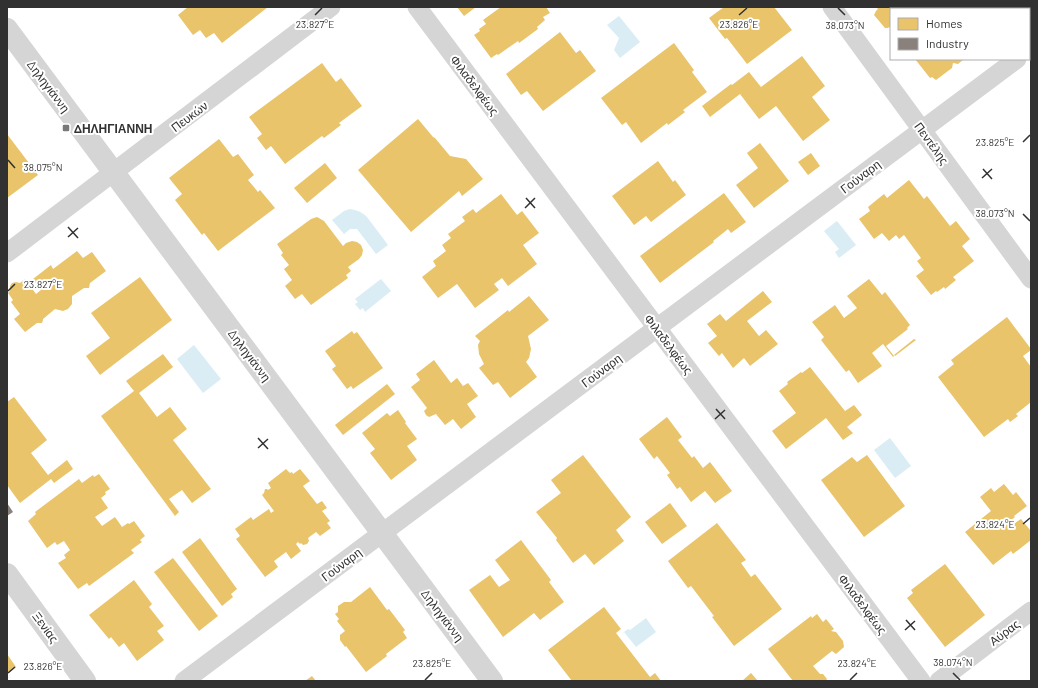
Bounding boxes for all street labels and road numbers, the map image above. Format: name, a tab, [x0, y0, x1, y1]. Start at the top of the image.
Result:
street label: Φιλαδελφέως	[447, 52, 502, 118]
street label: Δηληγιάννη	[24, 57, 73, 115]
street label: Πευκών	[168, 98, 210, 134]
street label: Πεντέλης	[911, 119, 952, 168]
street label: Γούναρη	[837, 156, 883, 196]
street label: Φιλαδελφέως	[641, 311, 696, 377]
street label: Δηληγιάννη	[225, 326, 274, 384]
street label: Γούναρη	[578, 350, 624, 390]
street label: Γούναρη	[318, 544, 364, 584]
street label: Φιλαδελφέως	[835, 571, 890, 637]
street label: Δηληγιάννη	[418, 586, 467, 644]
street label: Ξενίας	[29, 609, 62, 646]
street label: Αύρας	[986, 616, 1023, 649]

